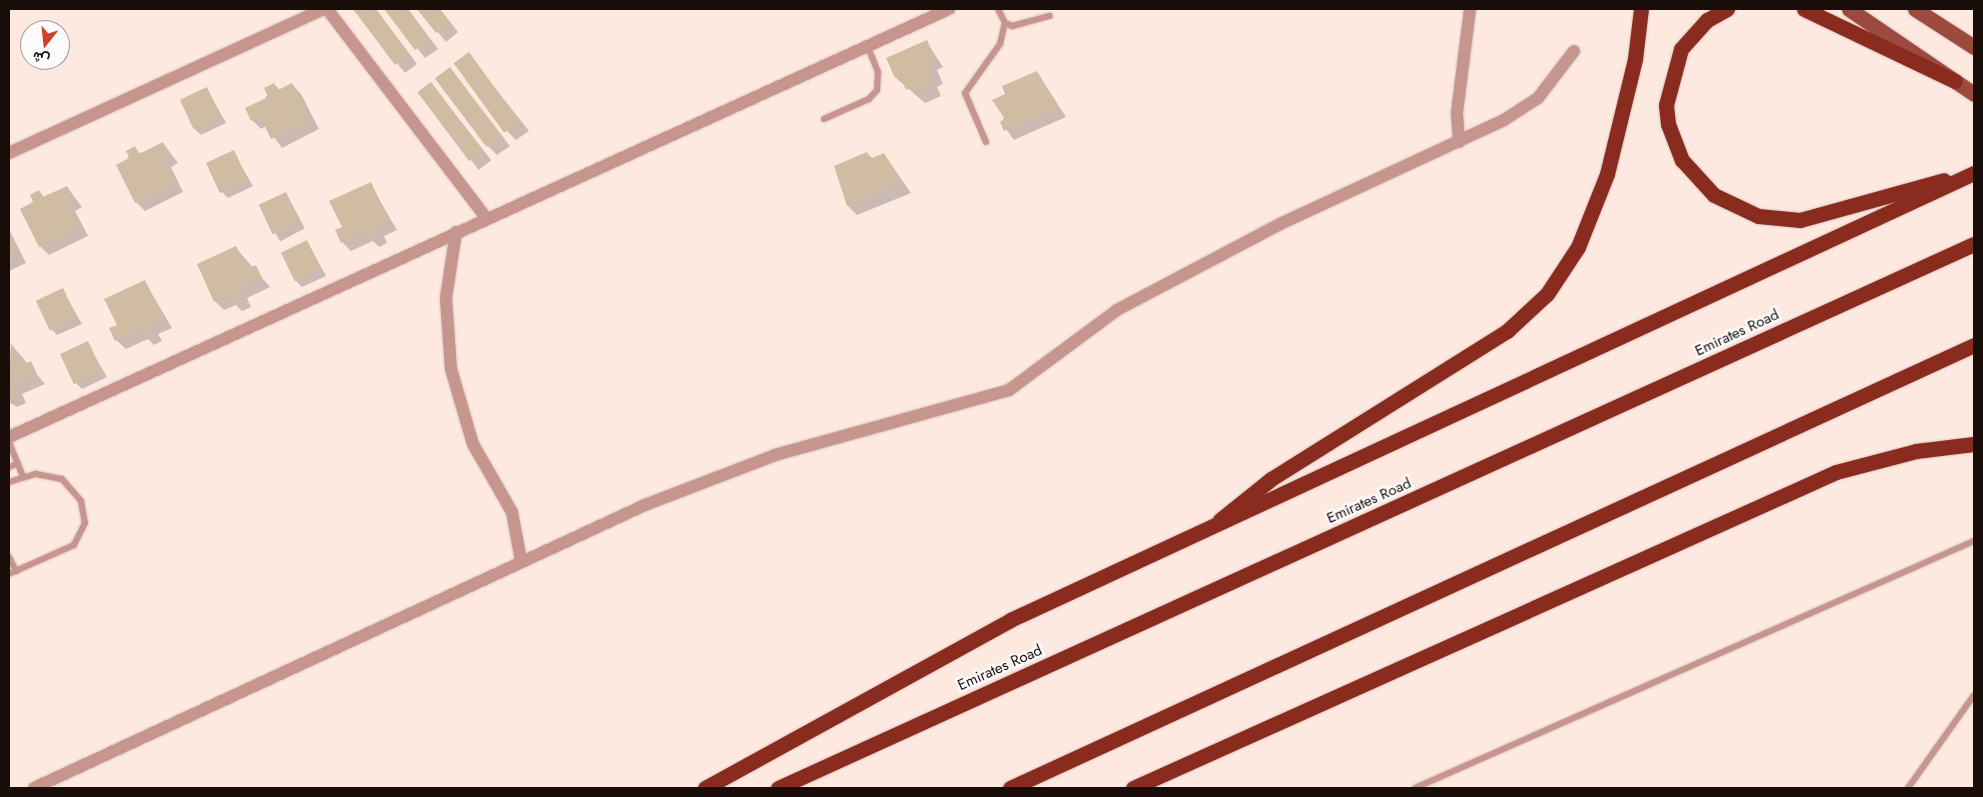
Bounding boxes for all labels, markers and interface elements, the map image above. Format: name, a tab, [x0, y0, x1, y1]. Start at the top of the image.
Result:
north arrow	[20, 20, 70, 70]
text: ش	[30, 47, 52, 70]
street label: Emirates Road	[1692, 306, 1782, 360]
street label: Emirates Road	[1324, 474, 1414, 528]
street label: Emirates Road	[955, 641, 1045, 695]

